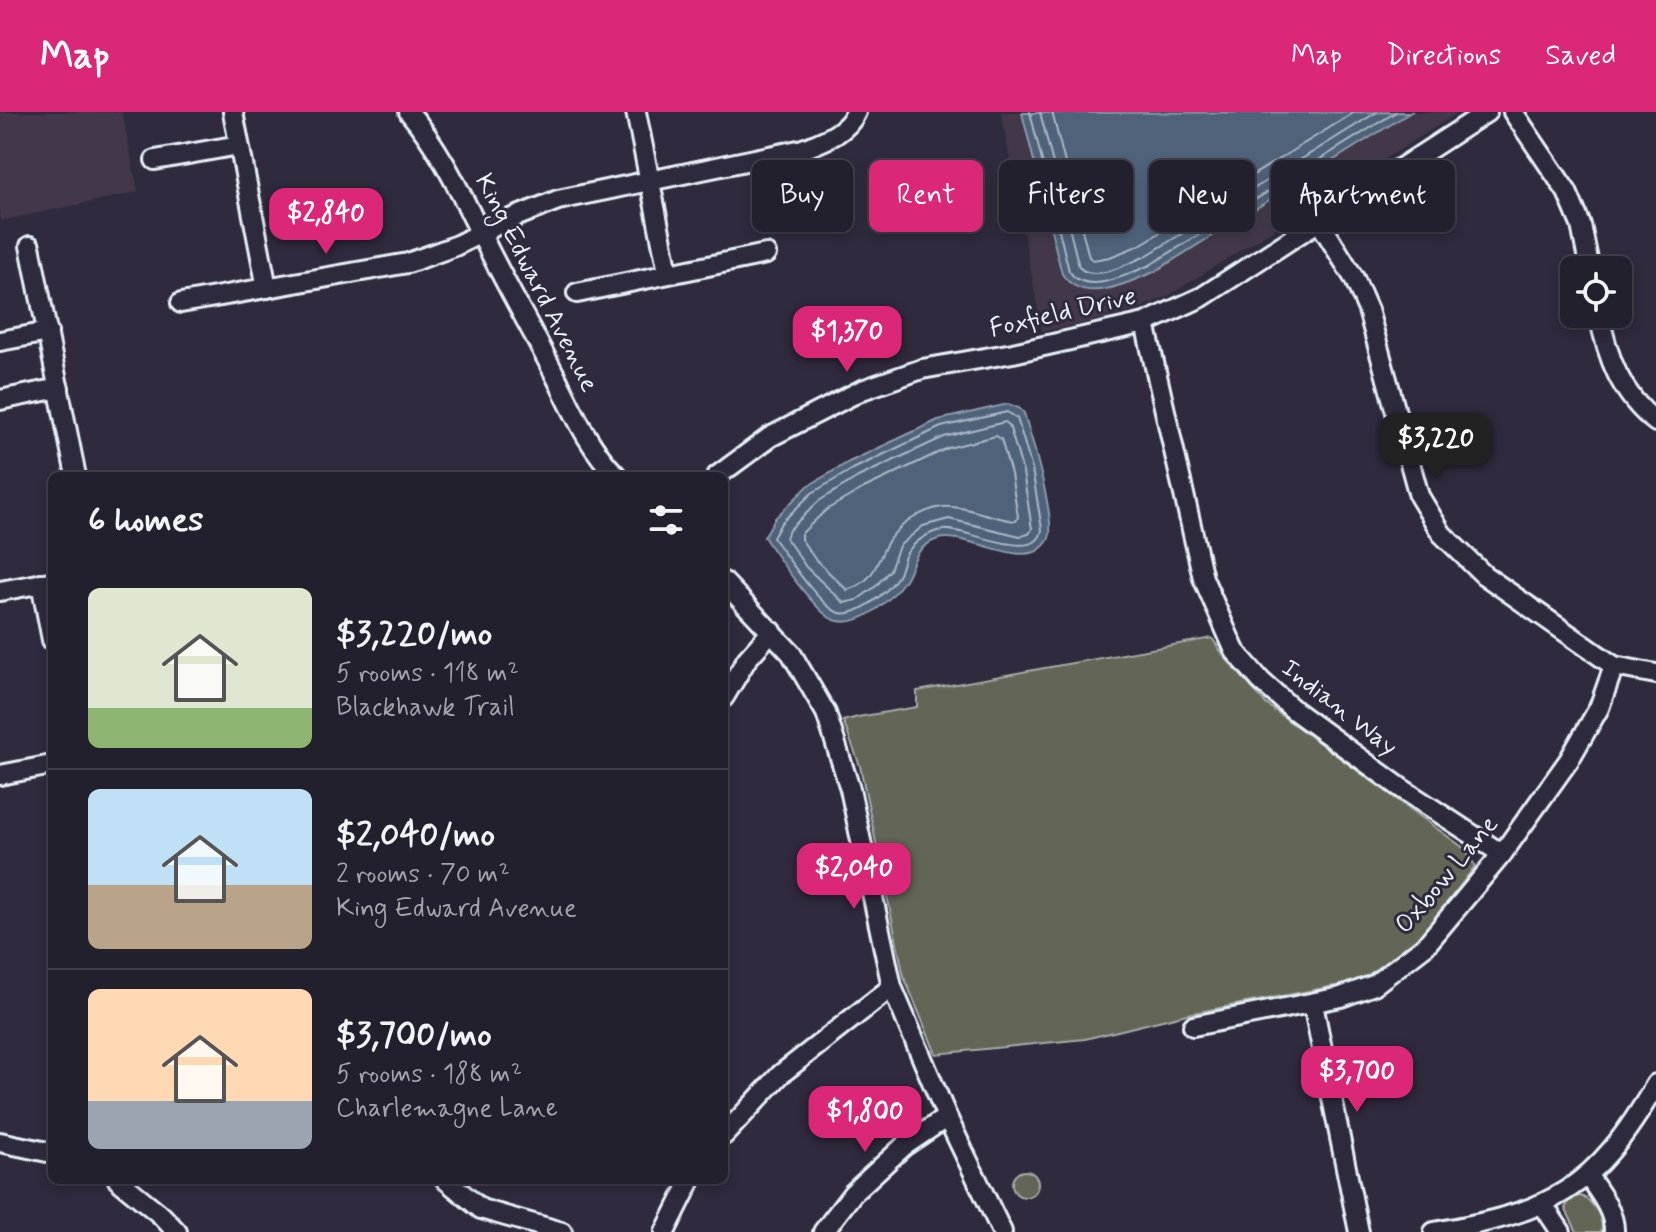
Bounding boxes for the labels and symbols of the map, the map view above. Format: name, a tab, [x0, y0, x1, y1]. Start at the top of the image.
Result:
street label: King Edward Avenue	[464, 168, 606, 399]
pin: $2,840	[261, 188, 391, 256]
street label: Foxfield Drive	[986, 280, 1140, 346]
pin: $1,370	[782, 306, 912, 374]
pin: $3,220	[1371, 413, 1501, 481]
street label: Indian Way	[1274, 652, 1404, 764]
street label: Oxbow Lane	[1388, 809, 1506, 941]
pin: $2,040	[789, 843, 919, 911]
pin: $3,700	[1292, 1046, 1422, 1114]
pin: $1,800	[800, 1086, 930, 1154]

